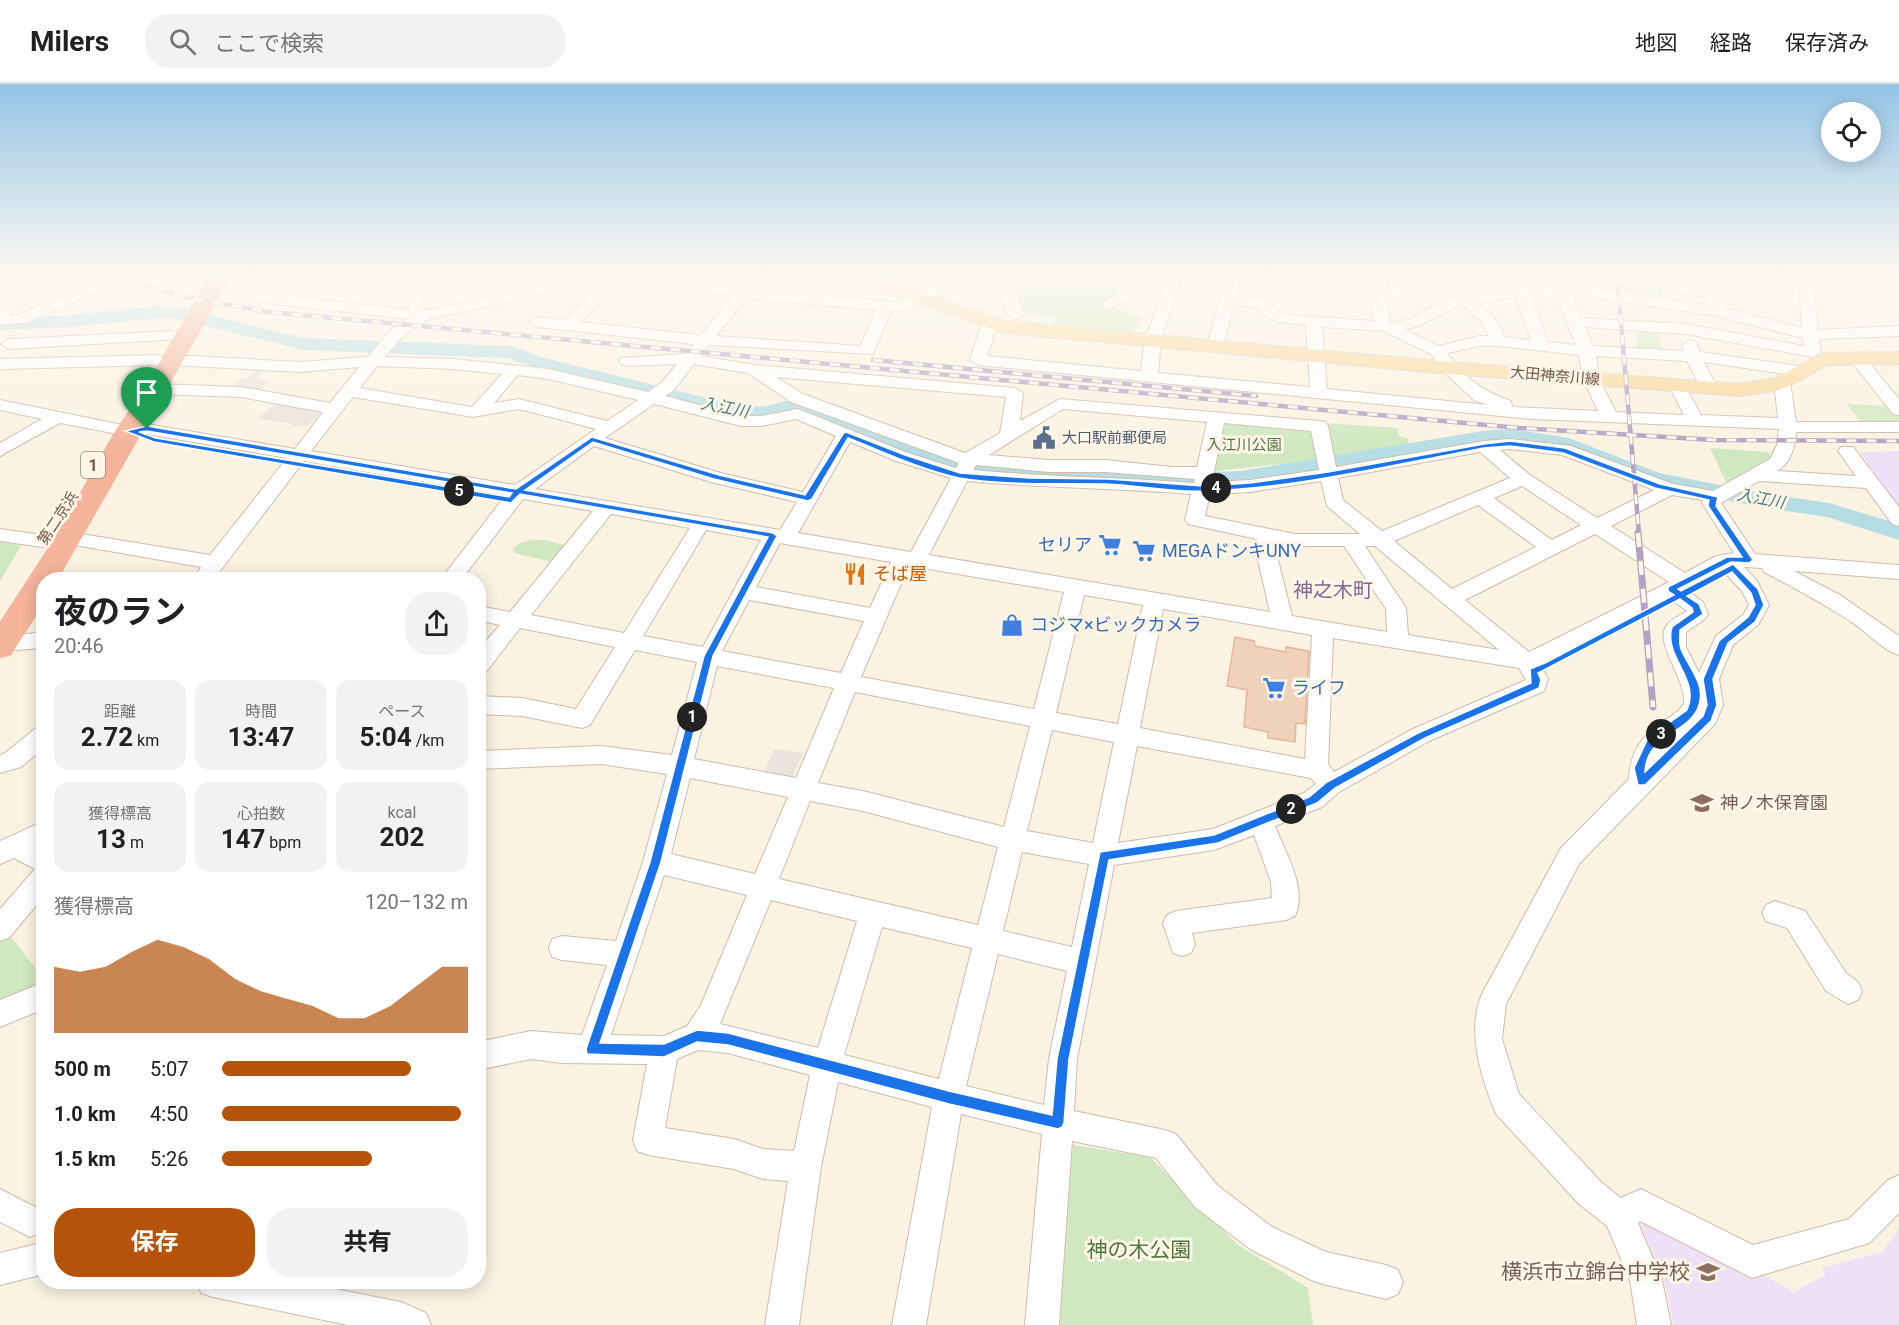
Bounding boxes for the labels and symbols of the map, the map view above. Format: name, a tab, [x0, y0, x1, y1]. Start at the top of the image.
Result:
street label: 大田神奈川線	[1509, 363, 1601, 389]
pin	[121, 367, 172, 429]
water label: 入江川	[700, 394, 752, 422]
public building icon: 大口駅前郵便局	[1031, 425, 1057, 451]
place label: 大口駅前郵便局	[1062, 429, 1167, 447]
park label: 入江川公園	[1206, 436, 1282, 454]
road number: 1	[81, 452, 105, 478]
pin: 4	[1201, 473, 1231, 503]
pin: 5	[444, 476, 474, 506]
water label: 入江川	[1736, 485, 1788, 512]
street label: 第二京浜	[34, 488, 82, 548]
supermarket icon: セリア	[1097, 532, 1123, 558]
place label: セリア	[1038, 534, 1092, 555]
supermarket icon: MEGAドンキUNY	[1131, 538, 1157, 564]
place label: MEGAドンキUNY	[1162, 540, 1301, 561]
restaurant icon: そば屋	[842, 561, 868, 587]
place label: そば屋	[873, 563, 927, 584]
district label: 神之木町	[1293, 578, 1373, 602]
shop icon: コジマ×ビックカメラ	[999, 612, 1025, 638]
place label: コジマ×ビックカメラ	[1030, 614, 1202, 635]
supermarket icon: ライフ	[1261, 675, 1287, 701]
place label: ライフ	[1292, 677, 1346, 698]
pin: 1	[677, 702, 707, 732]
pin: 3	[1646, 719, 1676, 749]
school or university icon: 神ノ木保育園	[1689, 790, 1715, 816]
place label: 神ノ木保育園	[1720, 792, 1828, 813]
pin: 2	[1276, 794, 1306, 824]
park label: 神の木公園	[1087, 1238, 1192, 1262]
school or university icon: 横浜市立錦台中学校	[1695, 1259, 1721, 1285]
place label: 横浜市立錦台中学校	[1501, 1260, 1690, 1284]

